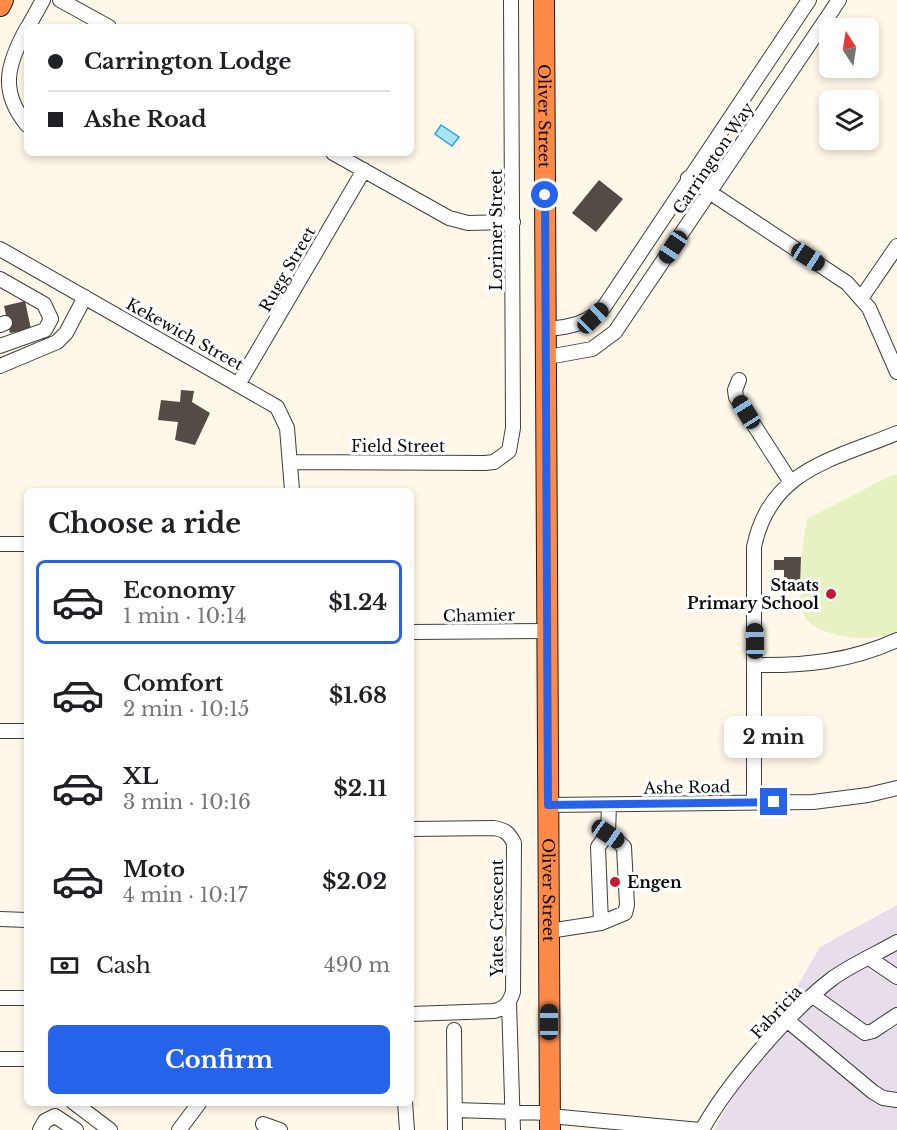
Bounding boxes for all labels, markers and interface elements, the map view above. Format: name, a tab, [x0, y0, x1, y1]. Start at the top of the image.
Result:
north arrow	[819, 18, 879, 78]
map controls	[819, 18, 879, 150]
text: Carrington Lodge	[84, 48, 291, 75]
street label: Oliver Street	[534, 64, 555, 168]
button: layers	[819, 90, 879, 150]
street label: Carrington Way	[668, 98, 758, 218]
text: Ashe Road	[84, 106, 207, 133]
street label: Lorimer Street	[486, 169, 506, 291]
route start	[531, 181, 558, 208]
street label: Rugg Street	[255, 223, 319, 315]
car	[655, 227, 691, 267]
car	[788, 240, 828, 274]
street label: Kekewich Street	[123, 294, 247, 374]
car	[574, 299, 612, 337]
car	[729, 392, 763, 432]
street label: Field Street	[351, 436, 445, 456]
text: Choose a ride	[48, 507, 241, 540]
icon: car	[51, 575, 105, 629]
place label: Staats Primary School	[687, 575, 819, 613]
text: Economy	[123, 577, 235, 604]
marker: Staats Primary School	[824, 587, 838, 601]
text: $1.24	[329, 589, 387, 616]
text: 1 min · 10:14	[123, 604, 246, 628]
street label: Chamier	[443, 604, 516, 626]
car	[746, 623, 764, 659]
icon: car	[51, 668, 105, 722]
text: Comfort	[123, 670, 223, 697]
text: $1.68	[329, 682, 387, 709]
text: 2 min · 10:15	[123, 697, 249, 721]
callout: 2 min	[724, 715, 824, 757]
text: 2 min	[742, 725, 805, 749]
icon: car	[51, 761, 105, 815]
text: XL	[123, 763, 158, 790]
text: $2.11	[334, 775, 387, 802]
street label: Ashe Road	[642, 776, 731, 798]
route end	[760, 788, 787, 815]
text: 3 min · 10:16	[123, 790, 251, 814]
car	[588, 816, 628, 852]
street label: Oliver Street	[538, 838, 559, 942]
icon: car	[51, 854, 105, 908]
text: Moto	[123, 856, 185, 883]
street label: Yates Crescent	[487, 859, 507, 978]
text: $2.02	[322, 868, 387, 895]
place label: Engen	[627, 872, 682, 892]
marker: Engen	[608, 875, 622, 889]
text: 4 min · 10:17	[123, 883, 248, 907]
icon: cash	[48, 949, 81, 982]
text: Cash	[96, 952, 151, 979]
text: 490 m	[324, 953, 390, 977]
street label: Fabricia	[746, 981, 806, 1043]
car	[540, 1004, 558, 1040]
button: Confirm	[48, 1025, 390, 1094]

